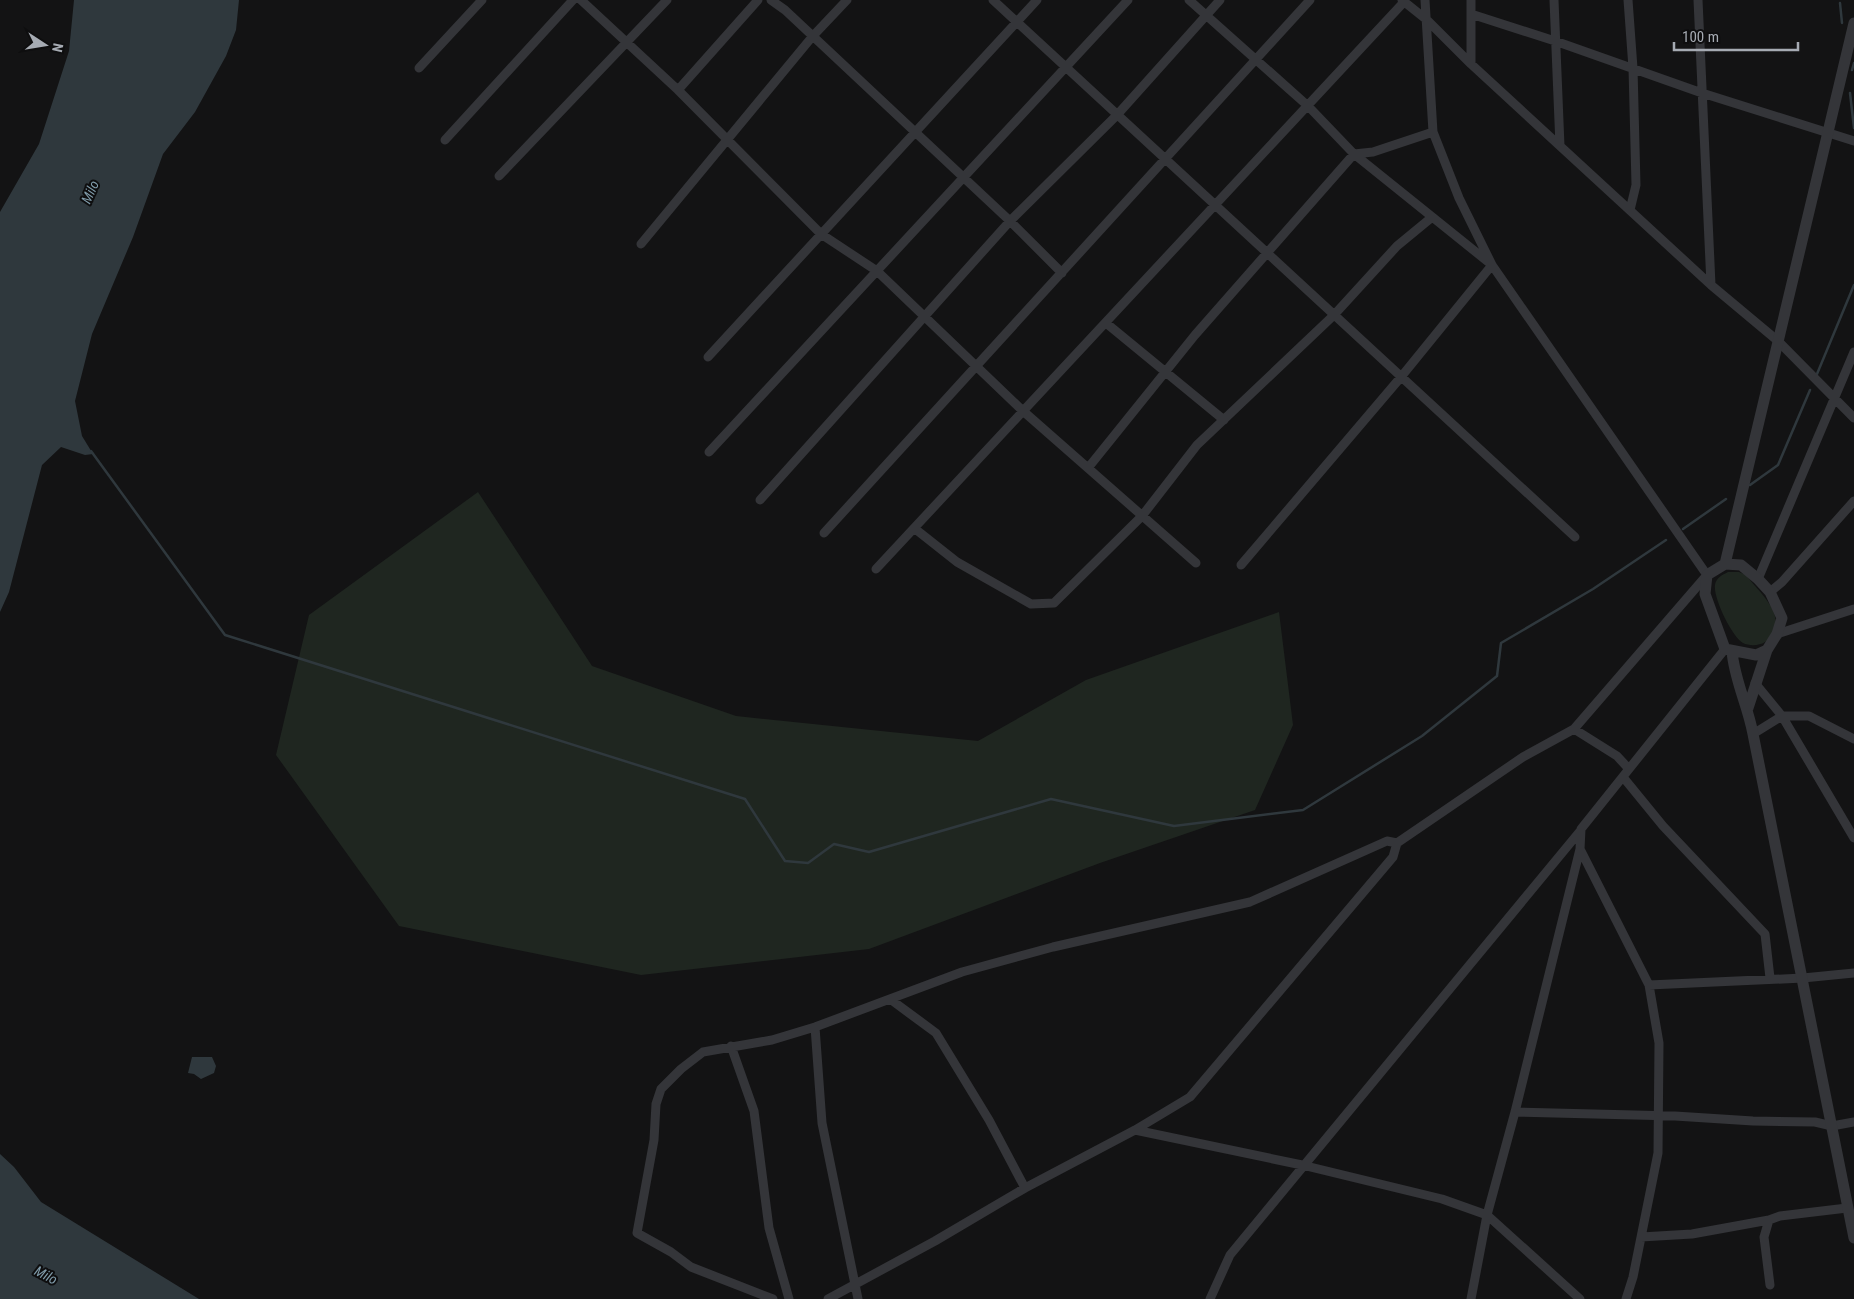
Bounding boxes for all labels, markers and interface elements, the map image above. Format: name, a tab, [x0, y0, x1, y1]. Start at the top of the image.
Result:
north arrow	[20, 20, 70, 70]
scale bar	[1674, 20, 1798, 52]
text: 100 m	[1682, 28, 1719, 46]
text: N	[49, 42, 66, 54]
water label: Milo	[78, 178, 102, 206]
water label: Milo	[32, 1262, 60, 1288]

